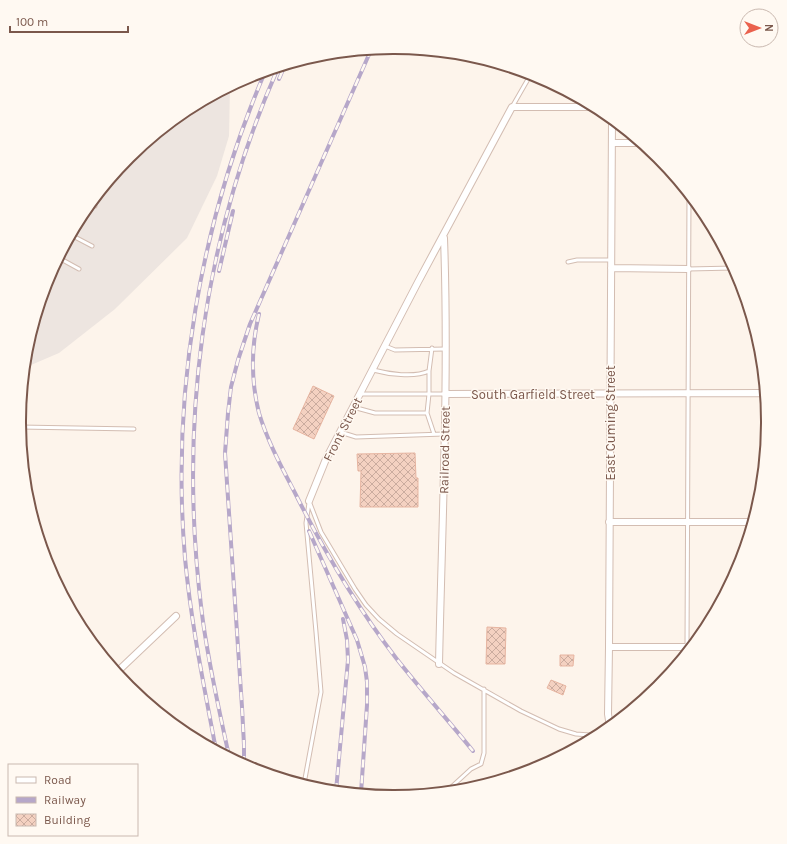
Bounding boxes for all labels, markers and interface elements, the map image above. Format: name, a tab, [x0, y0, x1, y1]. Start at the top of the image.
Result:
scale bar	[10, 8, 128, 34]
north arrow	[739, 8, 779, 48]
text: 100 m	[16, 15, 48, 29]
text: N	[762, 24, 775, 32]
street label: East Cuming Street	[603, 365, 618, 481]
street label: South Garfield Street	[471, 387, 595, 402]
street label: Front Street	[320, 394, 365, 464]
street label: Railroad Street	[436, 406, 453, 494]
legend	[8, 764, 138, 836]
text: Road	[44, 773, 72, 787]
text: Railway	[44, 793, 86, 807]
text: Building	[44, 813, 91, 827]

